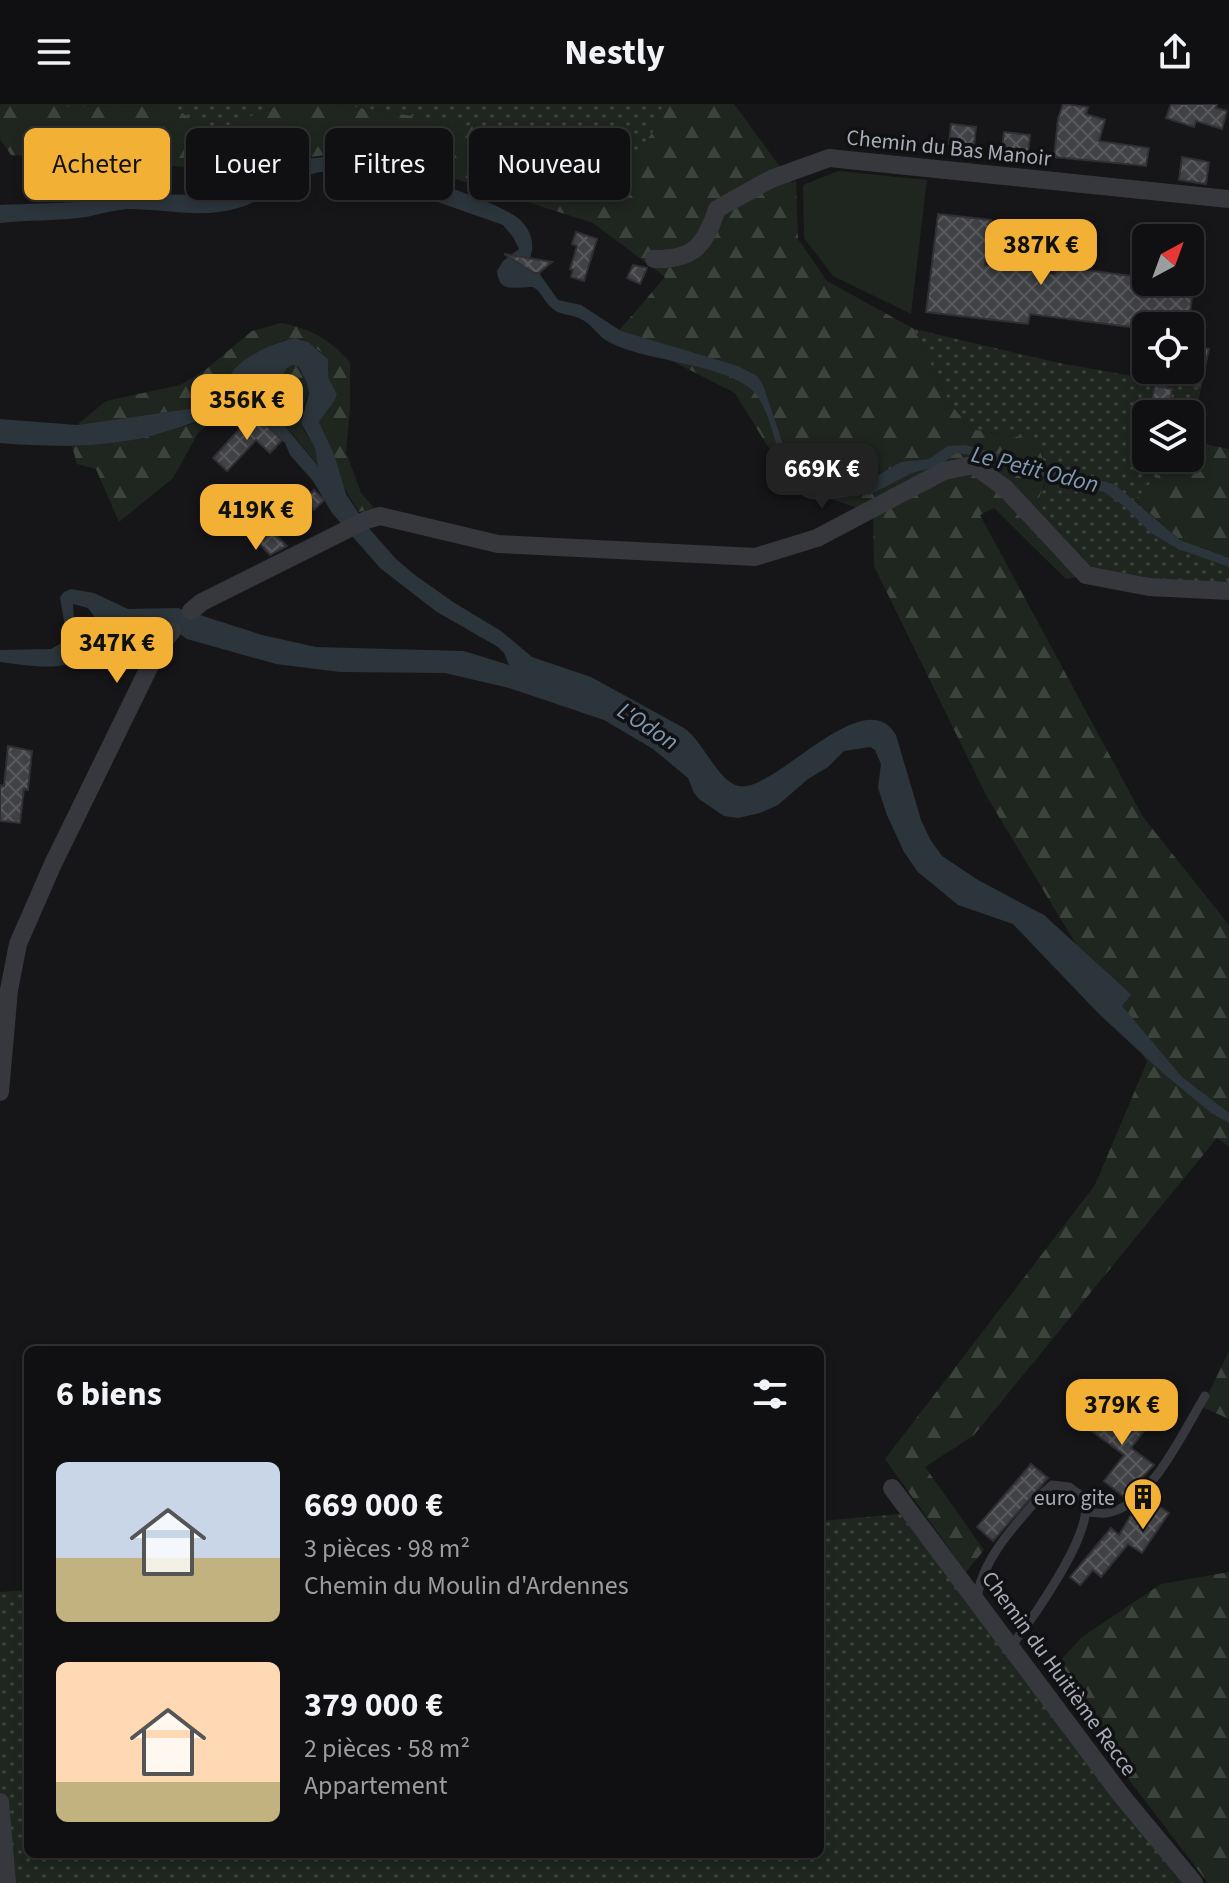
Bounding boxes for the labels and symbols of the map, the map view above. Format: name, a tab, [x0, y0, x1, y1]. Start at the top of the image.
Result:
street label: Chemin du Bas Manoir	[845, 121, 1053, 175]
pin: 387K €	[976, 219, 1106, 287]
north arrow	[1132, 224, 1204, 296]
pin: 356K €	[182, 374, 312, 442]
water label: Le Petit Odon	[968, 437, 1102, 502]
pin: 669K €	[757, 443, 887, 511]
pin: 419K €	[191, 484, 321, 552]
pin: 347K €	[52, 617, 182, 685]
water label: L'Odon	[610, 694, 685, 759]
pin: 379K €	[1057, 1379, 1187, 1447]
building icon: euro gite	[1122, 1476, 1164, 1531]
place label: euro gite	[1034, 1482, 1115, 1514]
street label: Chemin du Huitième Recce	[974, 1565, 1145, 1783]

